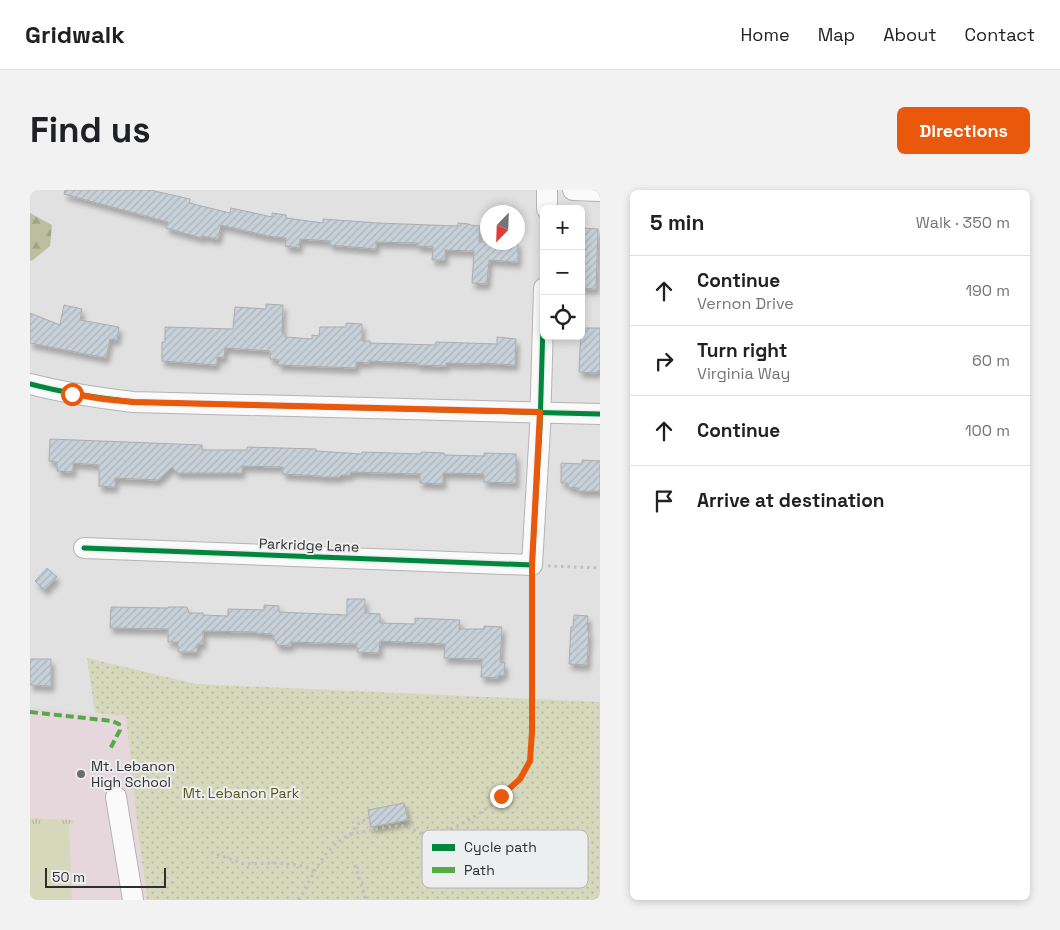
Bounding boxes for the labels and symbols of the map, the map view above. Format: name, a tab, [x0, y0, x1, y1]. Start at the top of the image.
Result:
north arrow	[480, 205, 525, 250]
route start	[61, 383, 84, 406]
street label: Parkridge Lane	[259, 534, 359, 556]
place label: Mt. Lebanon High School	[91, 757, 175, 791]
marker: Mt. Lebanon High School	[75, 768, 87, 780]
park label: Mt. Lebanon Park	[183, 784, 300, 802]
route end	[490, 785, 513, 808]
legend	[422, 830, 588, 888]
text: Cycle path	[464, 838, 537, 856]
text: Path	[464, 861, 495, 879]
scale bar	[45, 865, 166, 888]

